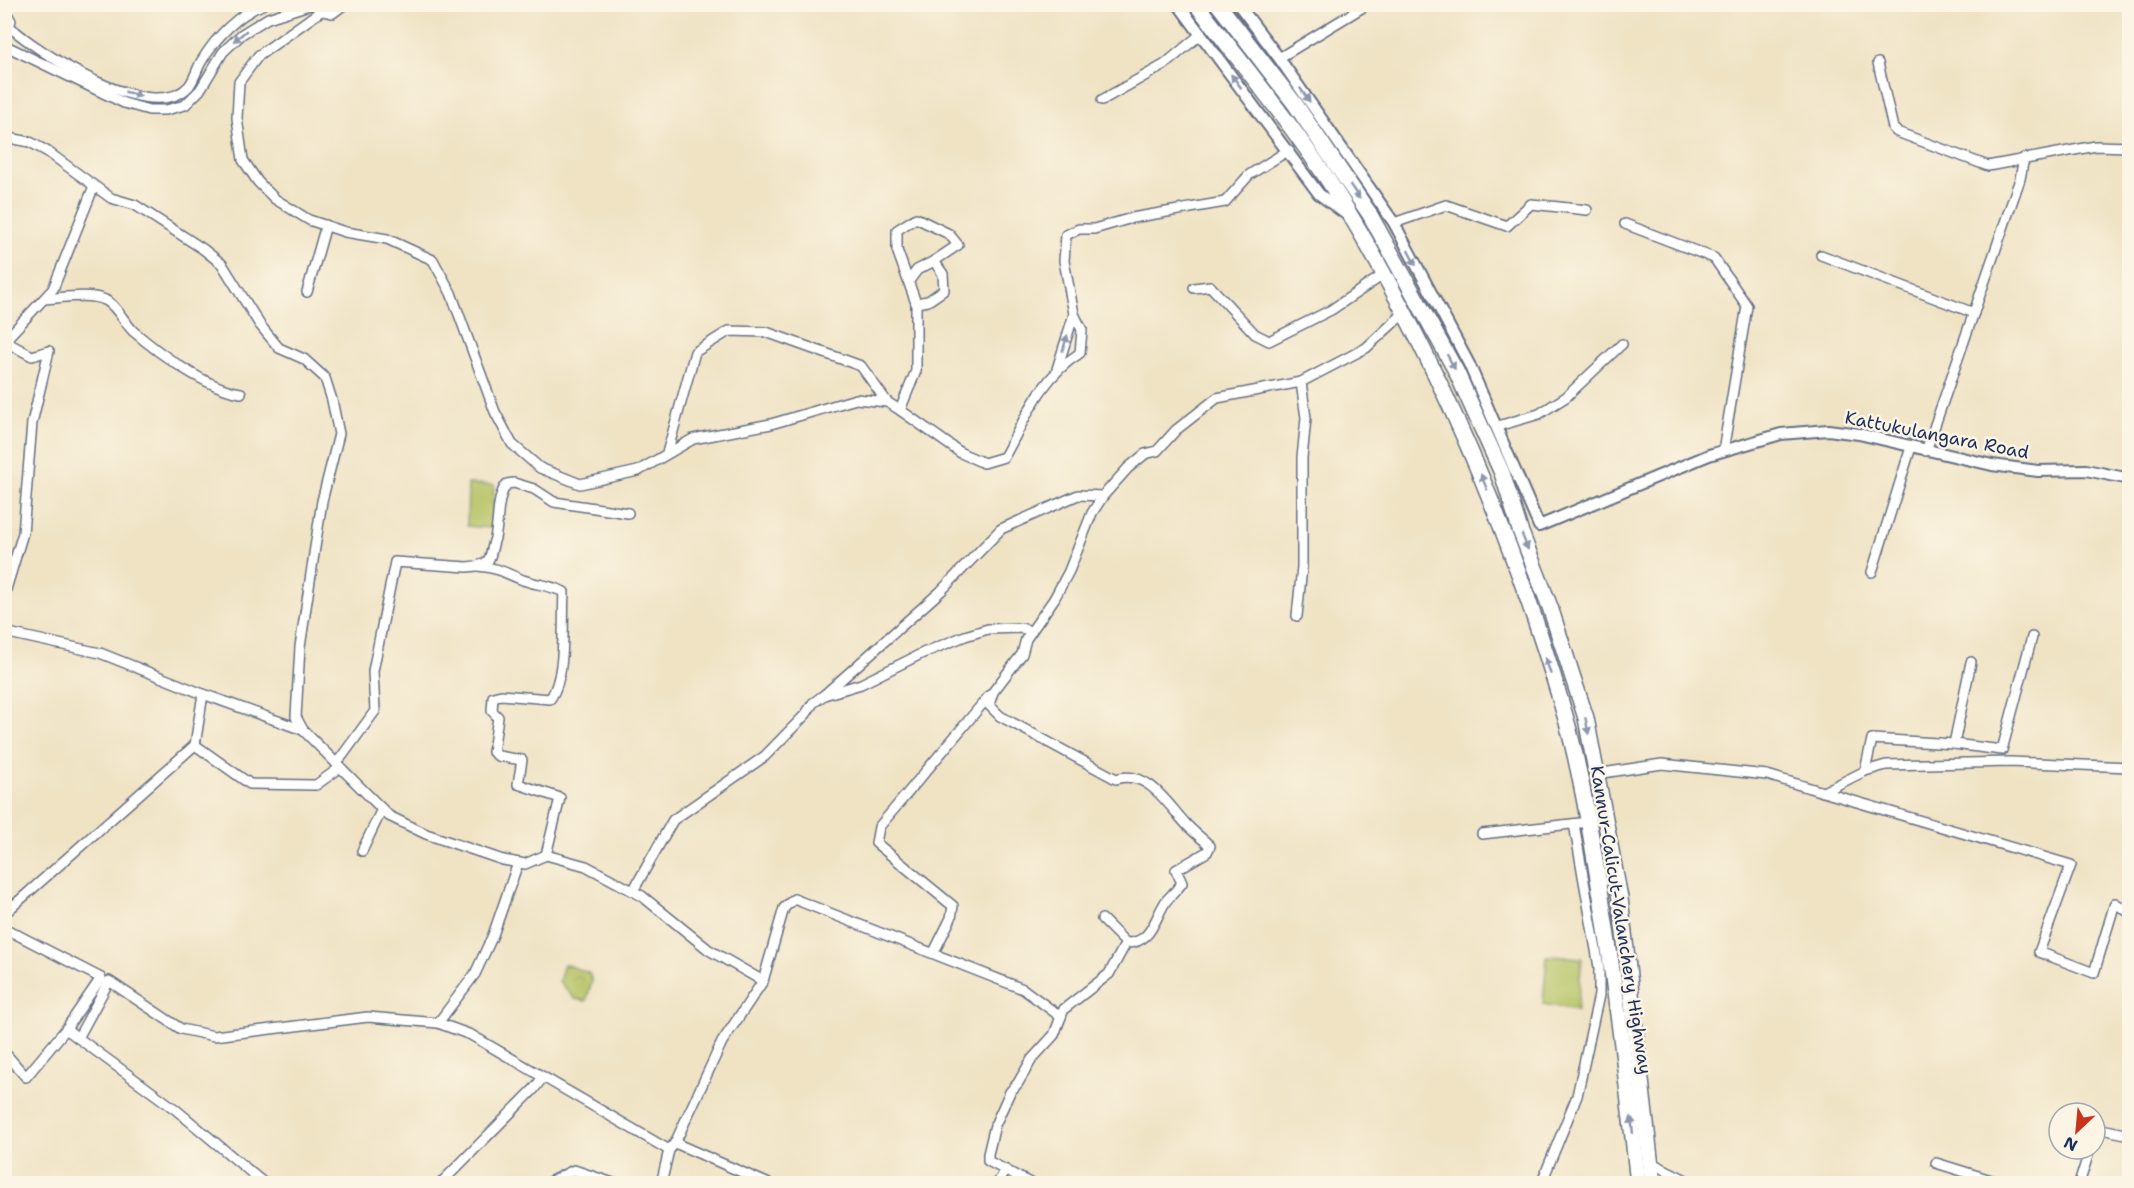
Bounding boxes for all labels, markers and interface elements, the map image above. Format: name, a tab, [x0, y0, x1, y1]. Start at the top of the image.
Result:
one-way arrow	[232, 30, 248, 43]
one-way arrow	[1231, 73, 1243, 88]
one-way arrow	[1299, 87, 1310, 103]
one-way arrow	[124, 90, 142, 99]
one-way arrow	[1349, 184, 1360, 200]
one-way arrow	[1407, 249, 1417, 266]
one-way arrow	[1061, 334, 1070, 352]
one-way arrow	[1446, 353, 1456, 370]
street label: Kattukulangara Road	[1843, 405, 2031, 465]
one-way arrow	[1479, 472, 1489, 490]
one-way arrow	[1521, 533, 1530, 551]
one-way arrow	[1543, 657, 1552, 675]
one-way arrow	[1583, 717, 1592, 736]
street label: Kannur-Calicut-Valanchery Highway	[1585, 764, 1657, 1076]
north arrow	[2047, 1101, 2107, 1161]
one-way arrow	[1627, 1116, 1637, 1135]
text: N	[2060, 1132, 2081, 1156]

